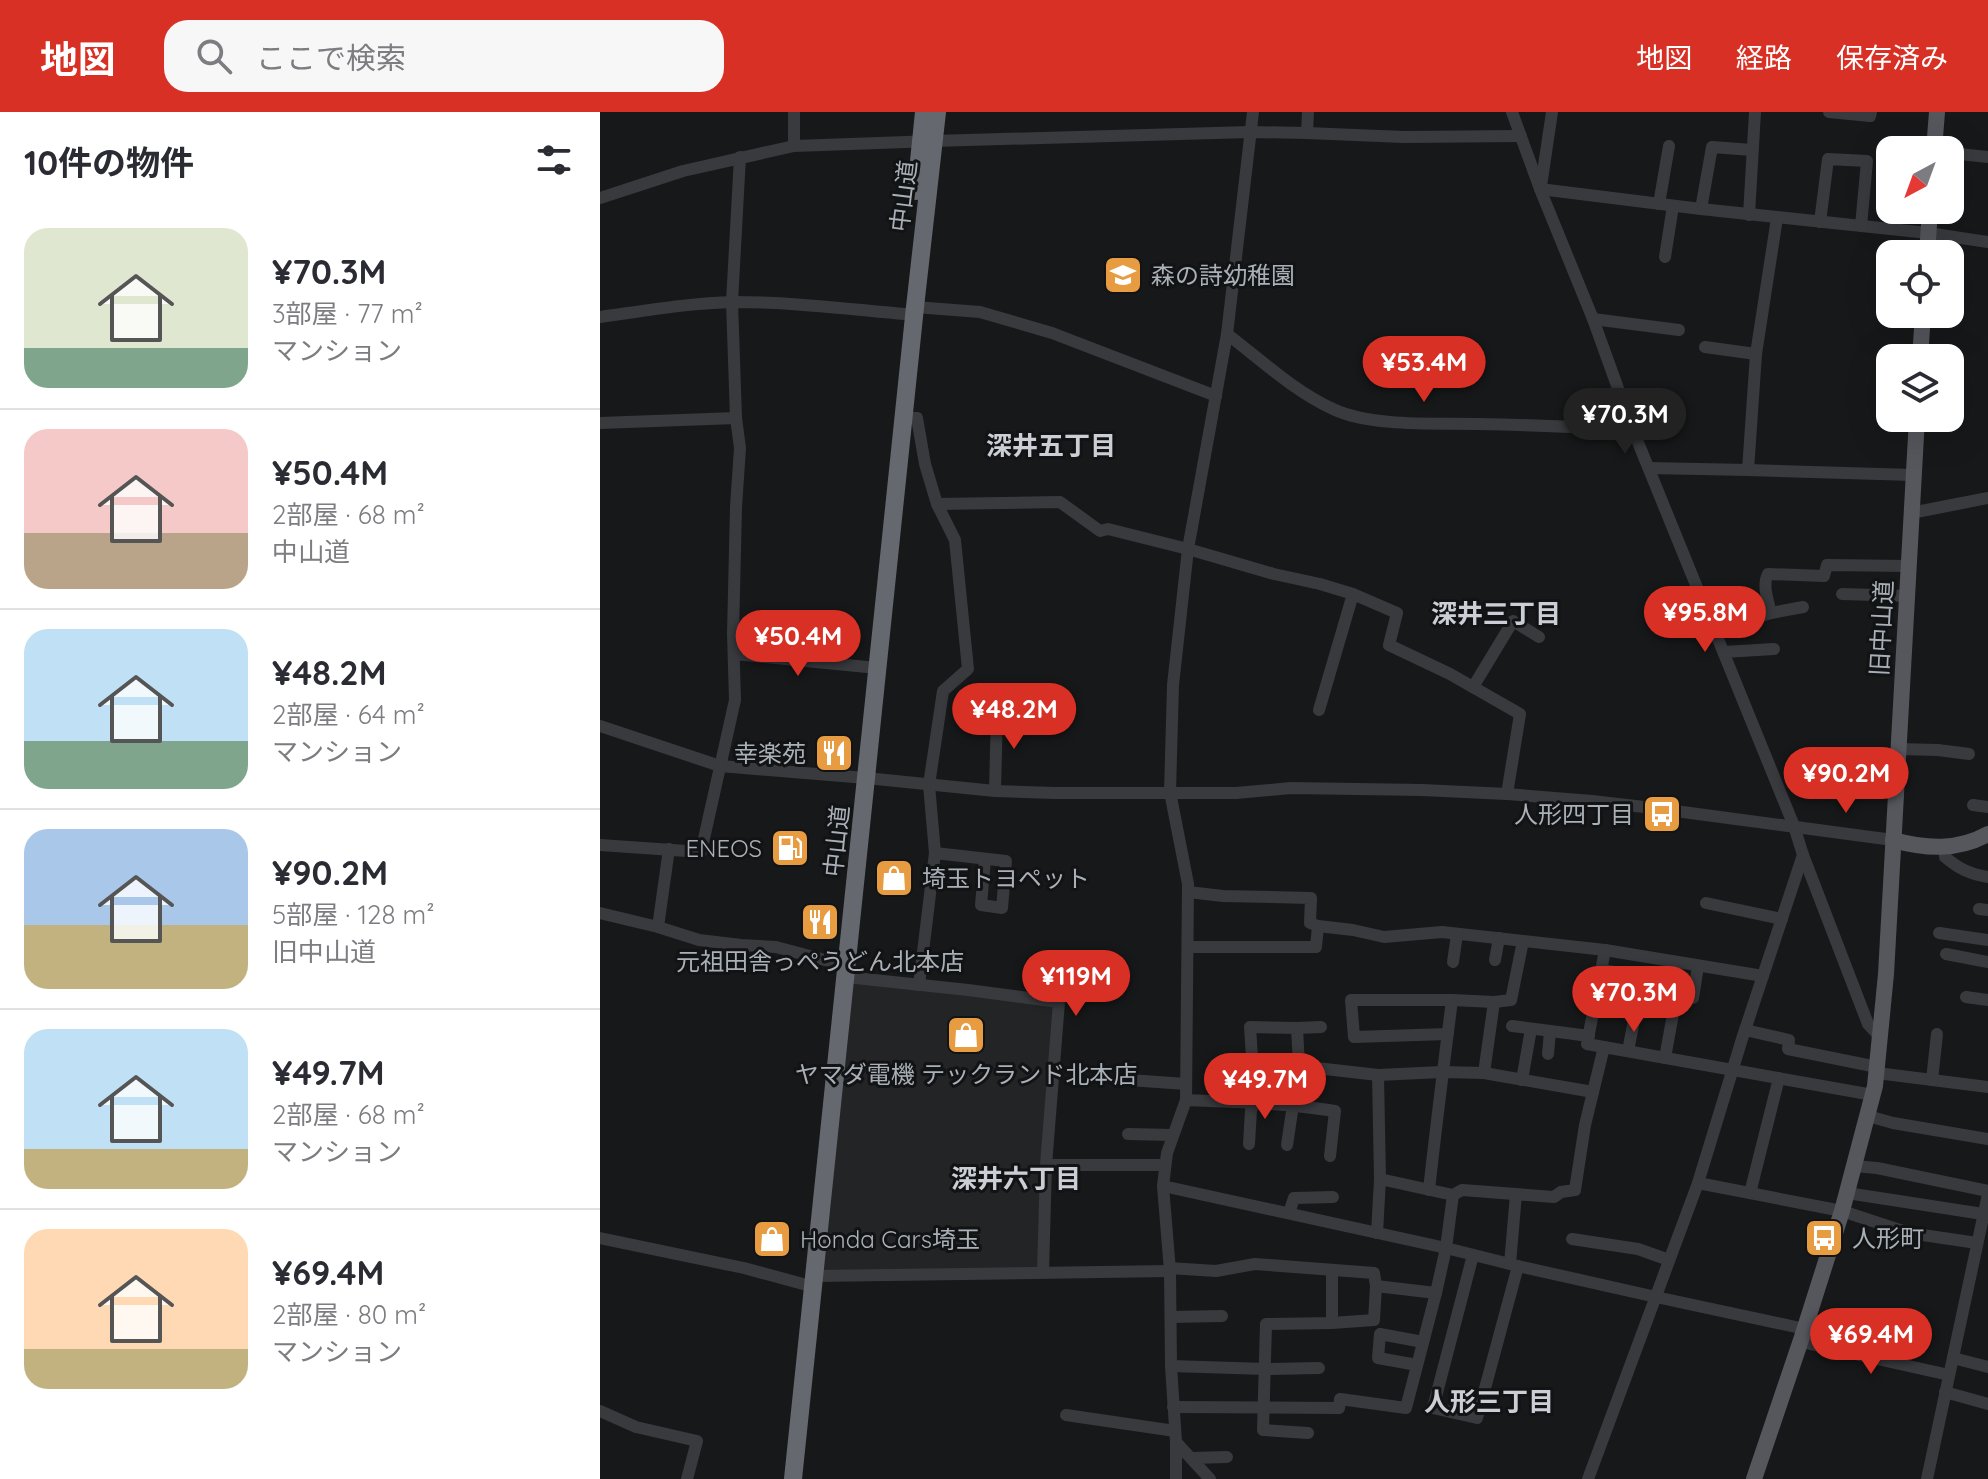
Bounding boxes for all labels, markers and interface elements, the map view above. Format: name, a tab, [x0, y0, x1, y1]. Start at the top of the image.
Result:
search box	[164, 20, 724, 92]
icon: search	[192, 34, 236, 78]
text: 地図	[40, 35, 116, 83]
text: ここで検索	[256, 39, 406, 77]
text: 地図	[1636, 40, 1692, 75]
text: 経路	[1736, 40, 1792, 75]
text: 保存済み	[1836, 40, 1948, 75]
north arrow	[1876, 136, 1964, 224]
map controls	[1876, 136, 1964, 432]
icon: filters	[532, 138, 576, 182]
text: 10件の物件	[24, 141, 194, 184]
street label: 中山道	[884, 158, 922, 234]
button: locate	[1876, 240, 1964, 328]
text: ¥70.3M	[272, 250, 386, 293]
school or university icon: 森の詩幼稚園	[1102, 254, 1144, 296]
icon: home	[88, 260, 184, 356]
place label: 森の詩幼稚園	[1151, 260, 1295, 290]
text: 3部屋 · 77 m²	[272, 297, 423, 330]
text: マンション	[272, 334, 402, 367]
pin: ¥53.4M	[1359, 336, 1489, 404]
button: layers	[1876, 344, 1964, 432]
text: ¥53.4M	[1381, 345, 1467, 378]
pin: ¥70.3M	[1560, 388, 1690, 456]
text: ¥70.3M	[1581, 397, 1669, 430]
district label: 深井五丁目	[986, 429, 1116, 462]
text: ¥50.4M	[272, 451, 388, 494]
icon: home	[88, 461, 184, 557]
text: 2部屋 · 68 m²	[272, 498, 425, 531]
text: 中山道	[272, 535, 350, 568]
street label: 旧中山道	[1864, 579, 1898, 677]
pin: ¥95.8M	[1640, 586, 1770, 654]
text: ¥95.8M	[1662, 595, 1748, 628]
district label: 深井三丁目	[1431, 597, 1561, 630]
pin: ¥50.4M	[733, 610, 863, 678]
text: ¥50.4M	[754, 619, 842, 652]
text: ¥48.2M	[272, 651, 387, 694]
icon: home	[88, 661, 184, 757]
pin: ¥48.2M	[949, 683, 1079, 751]
text: ¥48.2M	[970, 692, 1058, 725]
text: 2部屋 · 64 m²	[272, 698, 425, 731]
restaurant icon: 幸楽苑	[813, 732, 855, 774]
text: マンション	[272, 735, 402, 768]
place label: 幸楽苑	[734, 738, 806, 768]
pin: ¥90.2M	[1781, 747, 1911, 815]
text: ¥90.2M	[1802, 756, 1890, 789]
bus stop icon: 人形四丁目	[1641, 793, 1683, 835]
place label: 人形四丁目	[1514, 799, 1634, 829]
street label: 中山道	[817, 804, 855, 878]
fuel station icon: ENEOS	[769, 827, 811, 869]
place label: ENEOS	[685, 833, 762, 863]
text: ¥90.2M	[272, 851, 388, 894]
shop icon: 埼玉トヨペット	[873, 857, 915, 899]
icon: home	[88, 861, 184, 957]
place label: 埼玉トヨペット	[922, 863, 1090, 893]
text: 5部屋 · 128 m²	[272, 898, 435, 931]
restaurant icon: 元祖田舎っぺうどん北本店	[799, 901, 841, 943]
text: 旧中山道	[272, 935, 376, 968]
place label: 元祖田舎っぺうどん北本店	[676, 946, 964, 976]
pin: ¥119M	[1020, 950, 1132, 1018]
text: ¥119M	[1040, 959, 1112, 992]
pin: ¥70.3M	[1569, 966, 1699, 1034]
text: ¥70.3M	[1590, 975, 1678, 1008]
shop icon: ヤマダ電機 テックランド北本店	[945, 1014, 987, 1056]
text: ¥49.7M	[272, 1051, 385, 1094]
pin: ¥49.7M	[1200, 1053, 1330, 1121]
place label: ヤマダ電機 テックランド北本店	[795, 1059, 1137, 1089]
icon: home	[88, 1061, 184, 1157]
text: ¥49.7M	[1222, 1062, 1308, 1095]
text: 2部屋 · 68 m²	[272, 1098, 425, 1131]
text: マンション	[272, 1135, 402, 1168]
district label: 深井六丁目	[951, 1162, 1081, 1195]
bus stop icon: 人形町	[1803, 1217, 1845, 1259]
shop icon: Honda Cars埼玉	[751, 1218, 793, 1260]
place label: 人形町	[1852, 1223, 1924, 1253]
place label: Honda Cars埼玉	[800, 1224, 980, 1254]
text: ¥69.4M	[272, 1251, 384, 1294]
icon: home	[88, 1261, 184, 1357]
text: 2部屋 · 80 m²	[272, 1298, 426, 1331]
pin: ¥69.4M	[1806, 1308, 1936, 1376]
text: ¥69.4M	[1828, 1317, 1914, 1350]
text: マンション	[272, 1335, 402, 1368]
district label: 人形三丁目	[1424, 1385, 1554, 1418]

